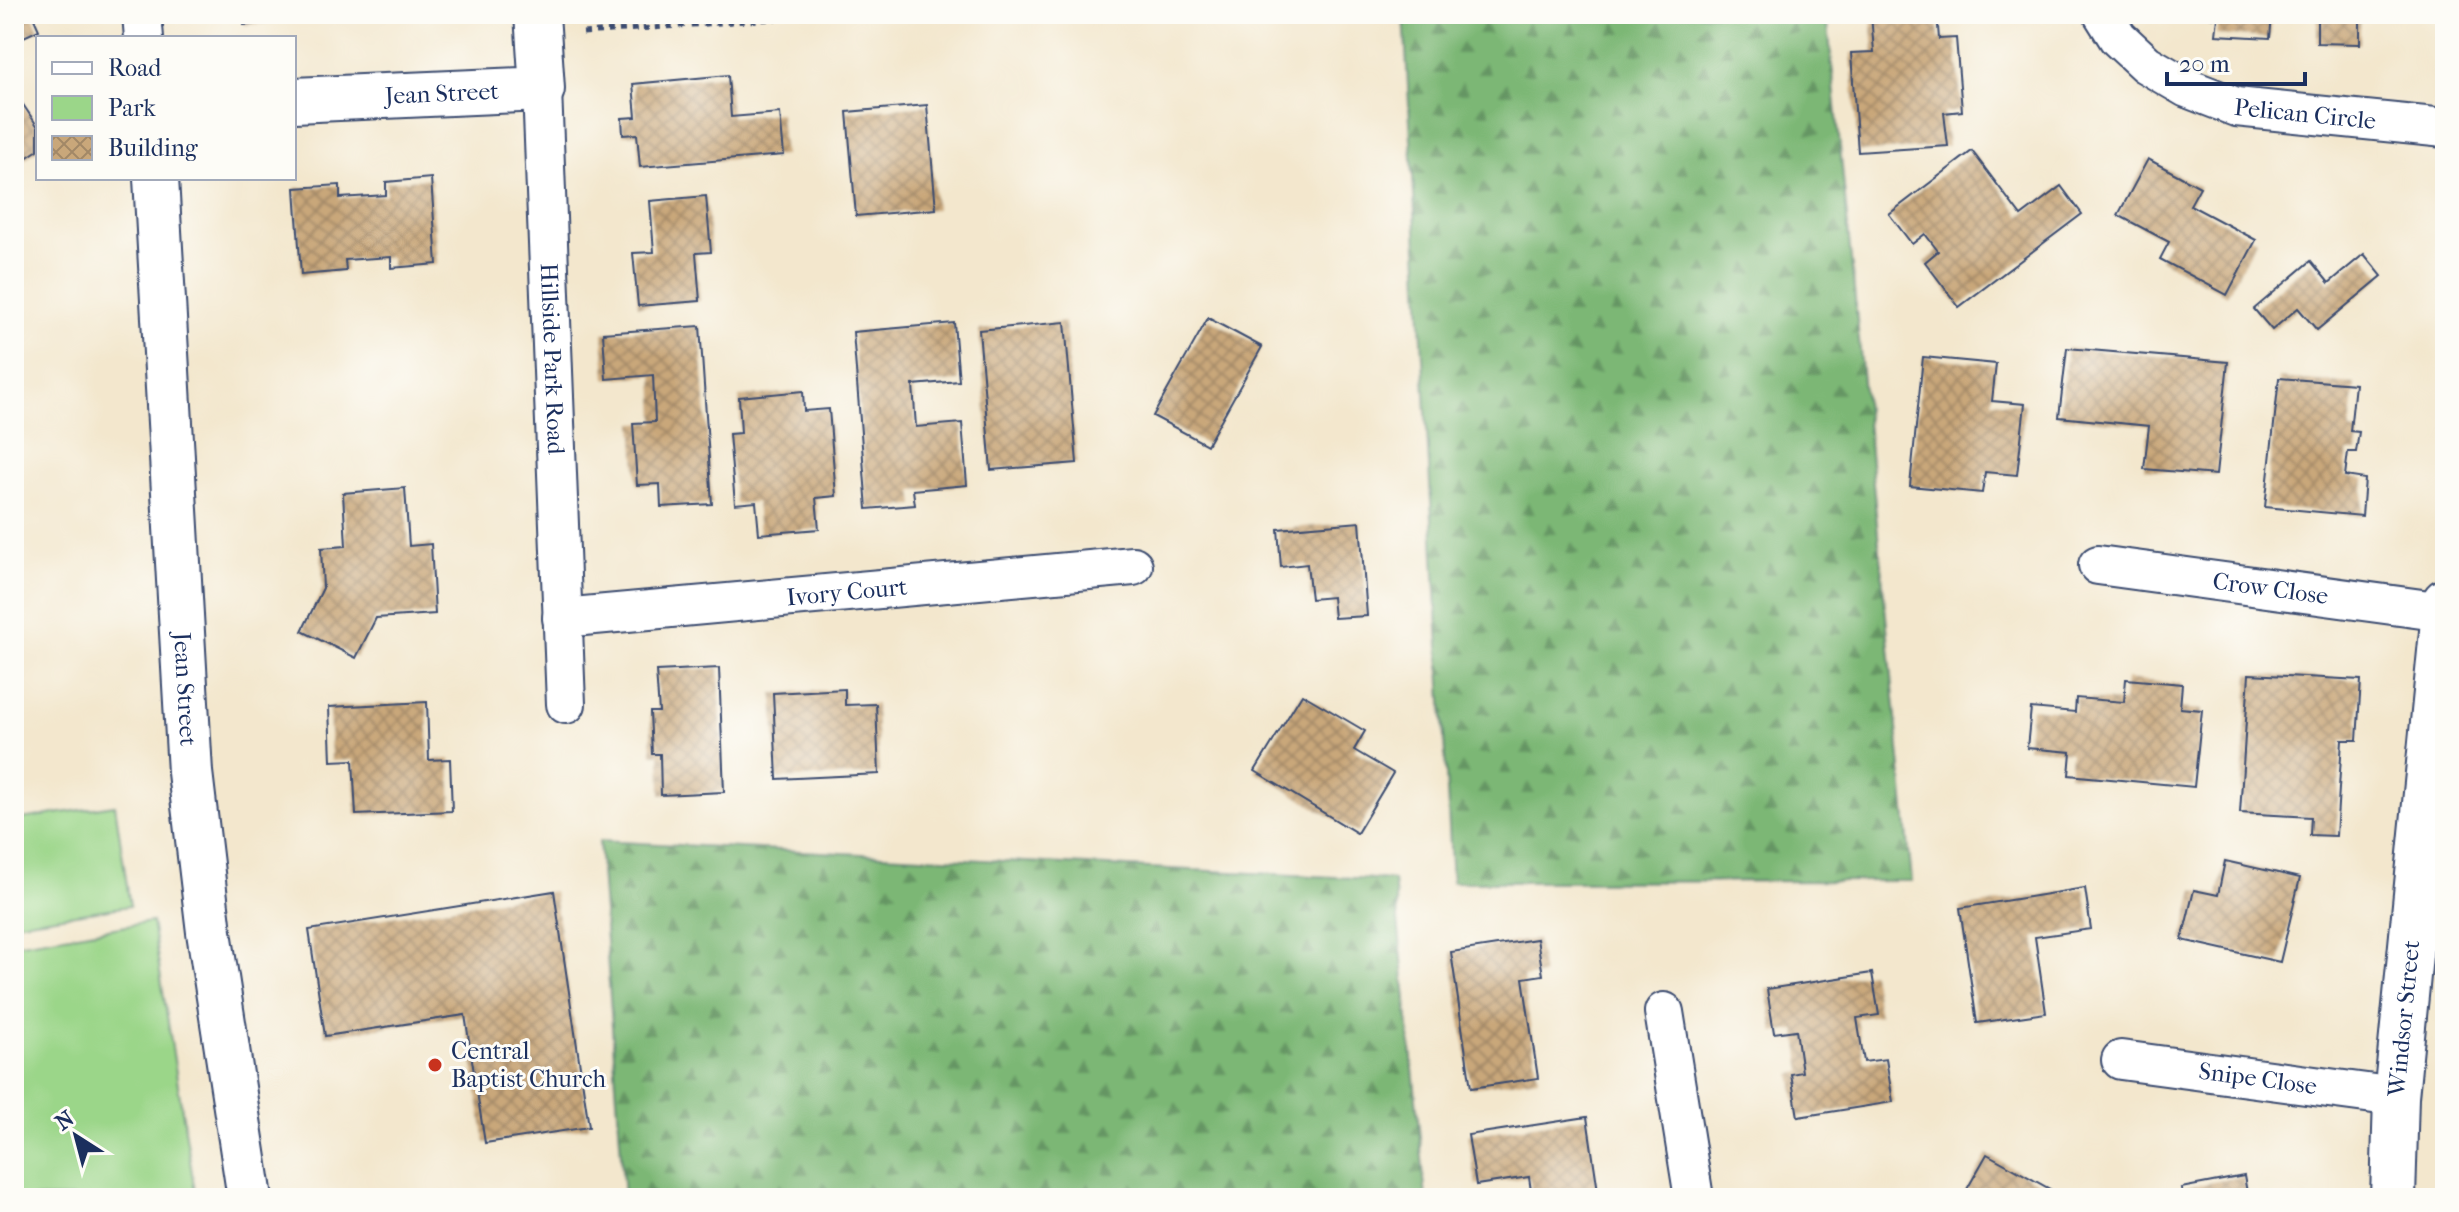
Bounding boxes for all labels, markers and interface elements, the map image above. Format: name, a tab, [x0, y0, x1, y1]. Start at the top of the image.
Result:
legend	[36, 36, 296, 180]
scale bar	[2167, 36, 2305, 86]
text: 20 m	[2179, 50, 2230, 78]
text: Road	[108, 54, 162, 82]
street label: Jean Street	[382, 77, 500, 110]
street label: Pelican Circle	[2233, 93, 2377, 135]
text: Park	[108, 94, 156, 122]
text: Building	[108, 134, 199, 162]
street label: Hillside Park Road	[535, 262, 570, 456]
street label: Crow Close	[2211, 567, 2330, 610]
street label: Ivory Court	[785, 573, 909, 612]
street label: Jean Street	[168, 629, 203, 747]
street label: Windsor Street	[2382, 938, 2425, 1099]
place label: Central Baptist Church	[451, 1037, 606, 1093]
marker: Central Baptist Church	[426, 1056, 444, 1074]
street label: Snipe Close	[2197, 1057, 2319, 1100]
north arrow	[36, 1096, 116, 1176]
text: N	[50, 1105, 79, 1136]

